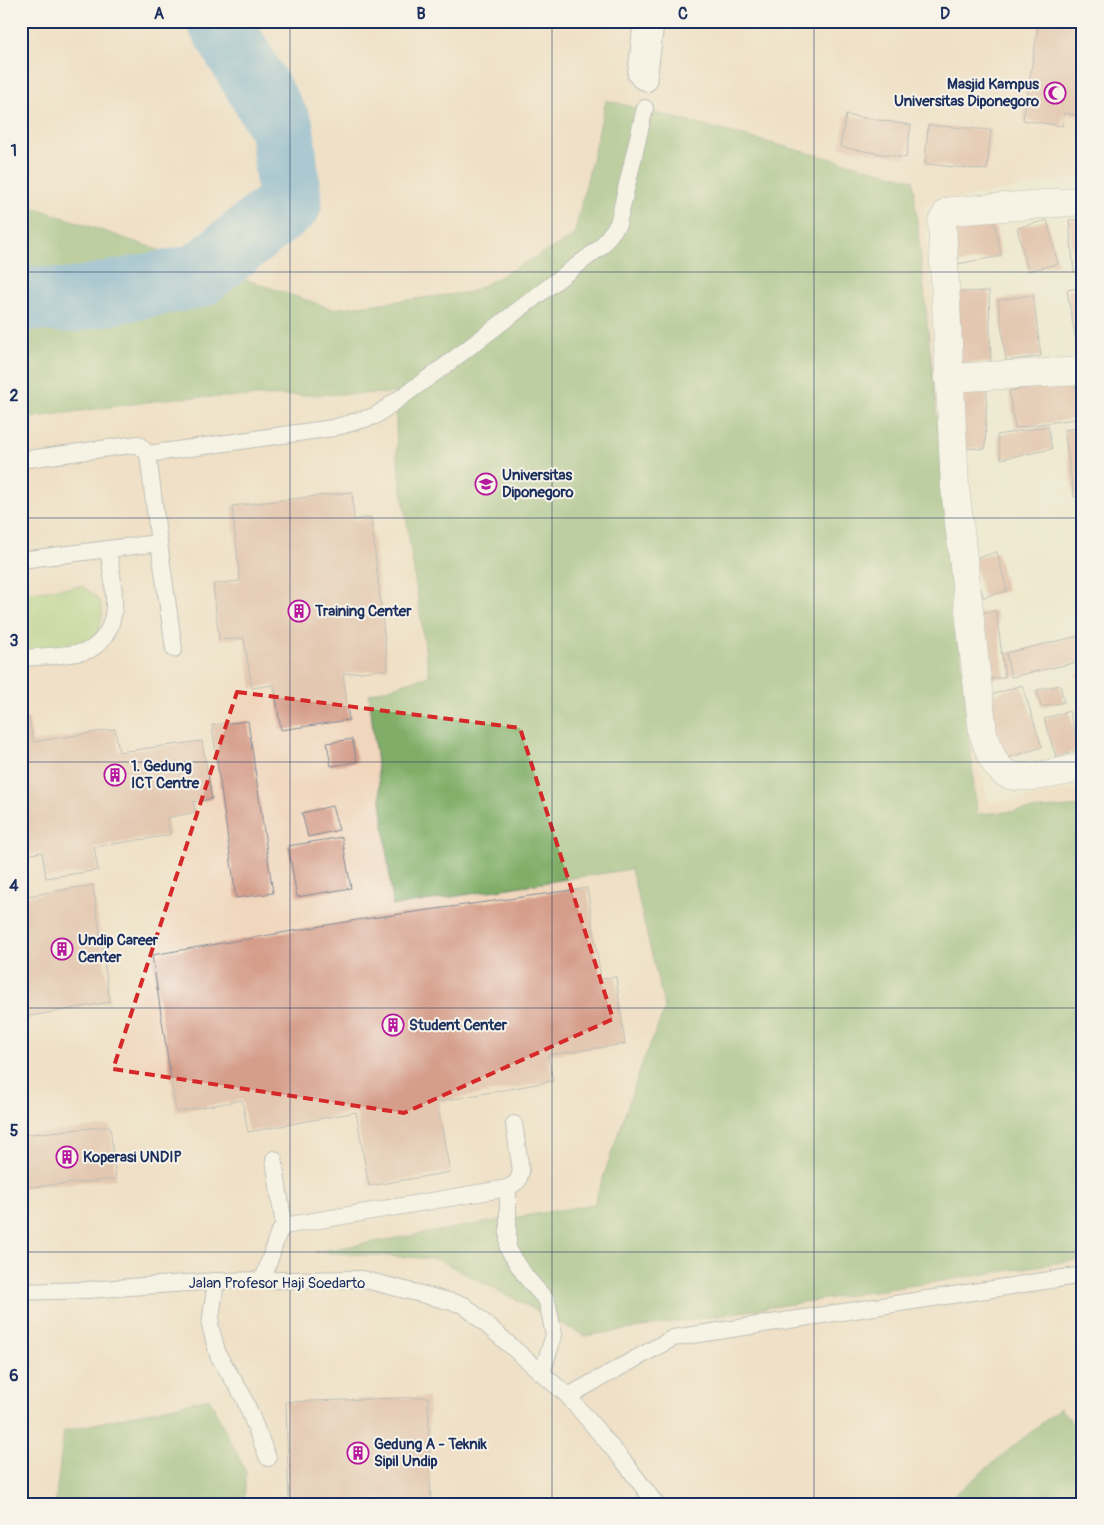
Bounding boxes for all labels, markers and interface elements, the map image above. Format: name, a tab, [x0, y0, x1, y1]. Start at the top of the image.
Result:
text: A	[154, 4, 165, 24]
text: B	[416, 4, 426, 24]
text: C	[678, 4, 688, 24]
text: D	[940, 4, 950, 24]
place label: Masjid Kampus Universitas Diponegoro	[894, 75, 1039, 111]
mosque icon: Masjid Kampus Universitas Diponegoro	[1043, 81, 1067, 105]
text: 1	[11, 141, 17, 161]
text: 2	[10, 386, 19, 406]
place label: Universitas Diponegoro	[502, 466, 574, 502]
school or university icon: Universitas Diponegoro	[474, 472, 498, 496]
building icon: Training Center	[287, 599, 311, 623]
place label: Training Center	[314, 602, 412, 621]
text: 3	[10, 631, 19, 651]
place label: 1. Gedung ICT Centre	[131, 757, 200, 793]
building icon: 1. Gedung ICT Centre	[103, 763, 127, 787]
text: 4	[9, 876, 19, 896]
place label: Undip Career Center	[78, 931, 159, 967]
building icon: Undip Career Center	[50, 937, 74, 961]
building icon: Student Center	[381, 1013, 405, 1037]
place label: Student Center	[409, 1016, 508, 1035]
text: 5	[10, 1121, 19, 1141]
building icon: Koperasi UNDIP	[55, 1145, 79, 1169]
place label: Koperasi UNDIP	[83, 1148, 182, 1167]
street label: Jalan Profesor Haji Soedarto	[189, 1274, 365, 1293]
text: 6	[9, 1366, 19, 1386]
place label: Gedung A - Teknik Sipil Undip	[374, 1435, 487, 1471]
building icon: Gedung A - Teknik Sipil Undip	[346, 1441, 370, 1465]

